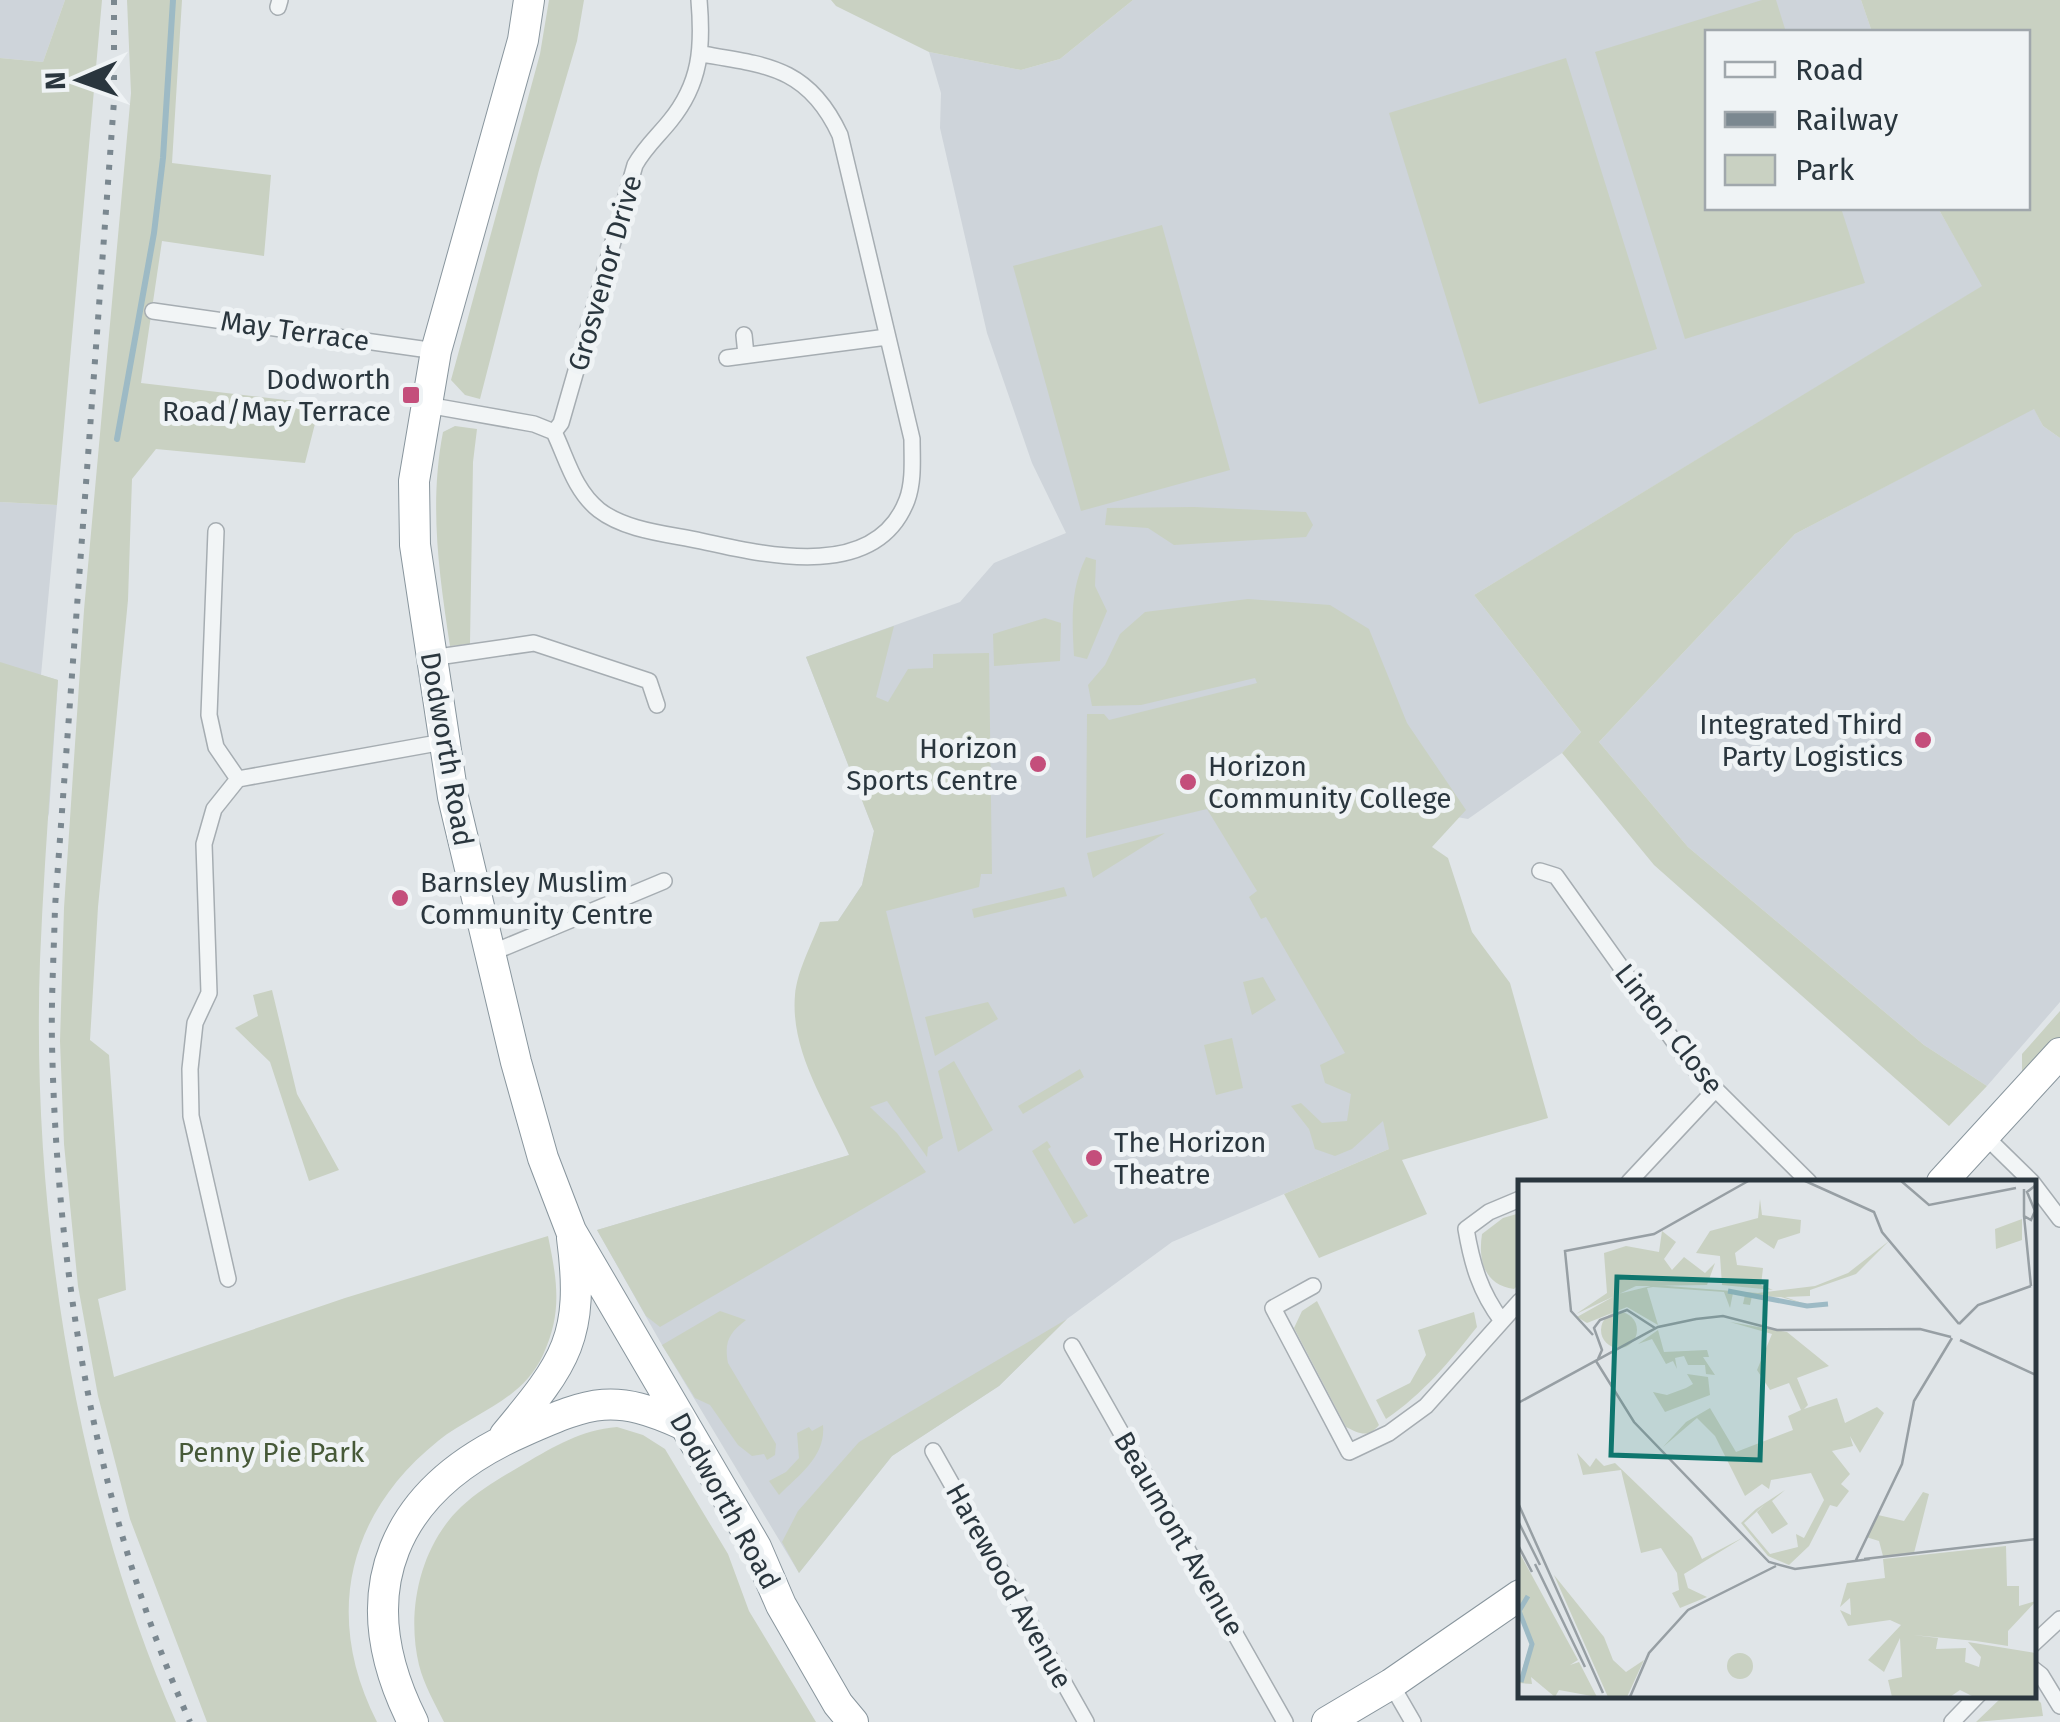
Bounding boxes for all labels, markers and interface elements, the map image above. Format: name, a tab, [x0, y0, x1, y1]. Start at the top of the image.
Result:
north arrow	[30, 30, 130, 130]
legend	[1705, 30, 2030, 210]
text: Road	[1795, 52, 1864, 88]
text: N	[39, 71, 72, 91]
text: Railway	[1795, 102, 1898, 138]
text: Park	[1795, 152, 1855, 188]
street label: Grosvenor Drive	[561, 171, 649, 375]
street label: May Terrace	[218, 304, 372, 358]
place label: Dodworth Road/May Terrace	[162, 363, 391, 428]
marker: Dodworth Road/May Terrace	[400, 384, 422, 406]
street label: Dodworth Road	[414, 649, 480, 849]
place label: Integrated Third Party Logistics	[1699, 708, 1903, 773]
marker: Integrated Third Party Logistics	[1912, 729, 1934, 751]
place label: Horizon Sports Centre	[846, 732, 1018, 797]
place label: Horizon Community College	[1208, 750, 1452, 815]
marker: Horizon Sports Centre	[1027, 753, 1049, 775]
marker: Horizon Community College	[1177, 771, 1199, 793]
place label: Barnsley Muslim Community Centre	[420, 866, 653, 931]
marker: Barnsley Muslim Community Centre	[389, 887, 411, 909]
street label: Linton Close	[1608, 957, 1730, 1101]
place label: The Horizon Theatre	[1114, 1126, 1266, 1191]
marker: The Horizon Theatre	[1083, 1147, 1105, 1169]
inset map	[1518, 1180, 2035, 1697]
street label: Dodworth Road	[663, 1407, 787, 1595]
street label: Beaumont Avenue	[1107, 1426, 1251, 1642]
park label: Penny Pie Park	[178, 1436, 365, 1469]
street label: Harewood Avenue	[939, 1478, 1079, 1694]

